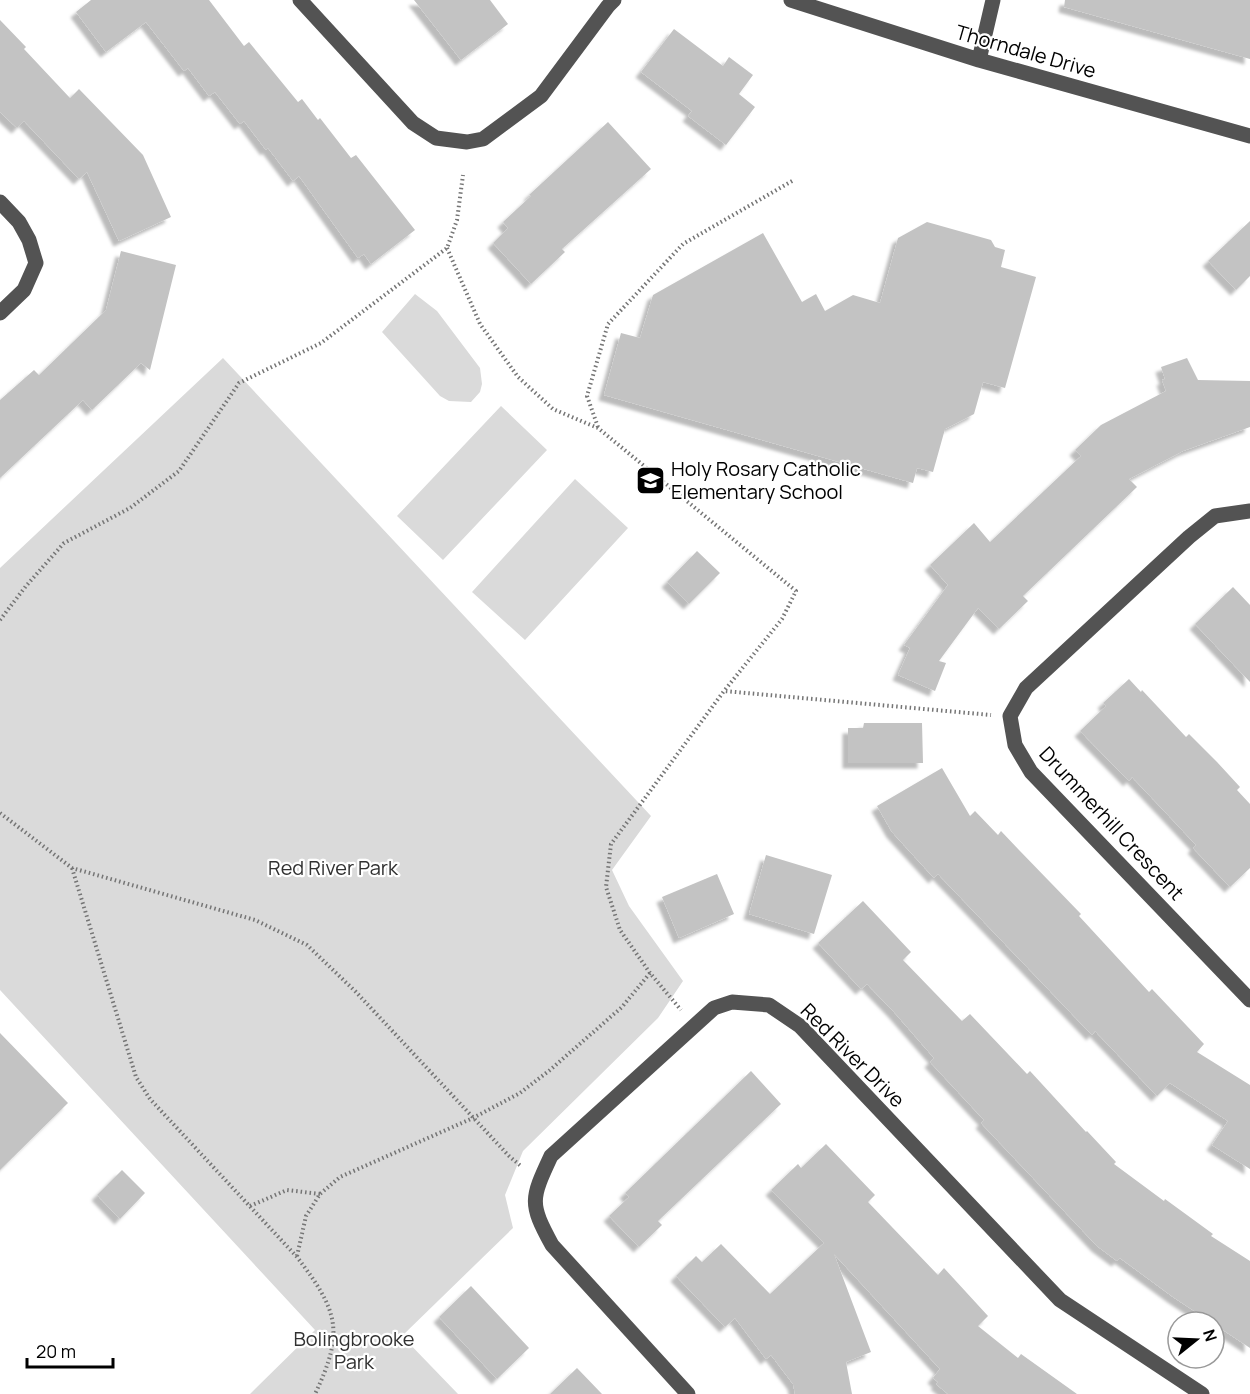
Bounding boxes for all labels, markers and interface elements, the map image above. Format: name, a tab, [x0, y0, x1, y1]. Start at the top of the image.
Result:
street label: Thorndale Drive	[953, 18, 1099, 84]
place label: Holy Rosary Catholic Elementary School	[671, 455, 861, 505]
school or university icon: Holy Rosary Catholic Elementary School	[634, 464, 666, 496]
street label: Drummerhill Crescent	[1034, 740, 1190, 906]
park label: Red River Park	[268, 854, 399, 881]
street label: Red River Drive	[795, 997, 911, 1113]
north arrow	[1166, 1310, 1226, 1370]
park label: Bolingbrooke Park	[293, 1325, 415, 1375]
text: N	[1198, 1326, 1223, 1344]
scale bar	[27, 1331, 112, 1369]
text: 20 m	[36, 1339, 76, 1363]

